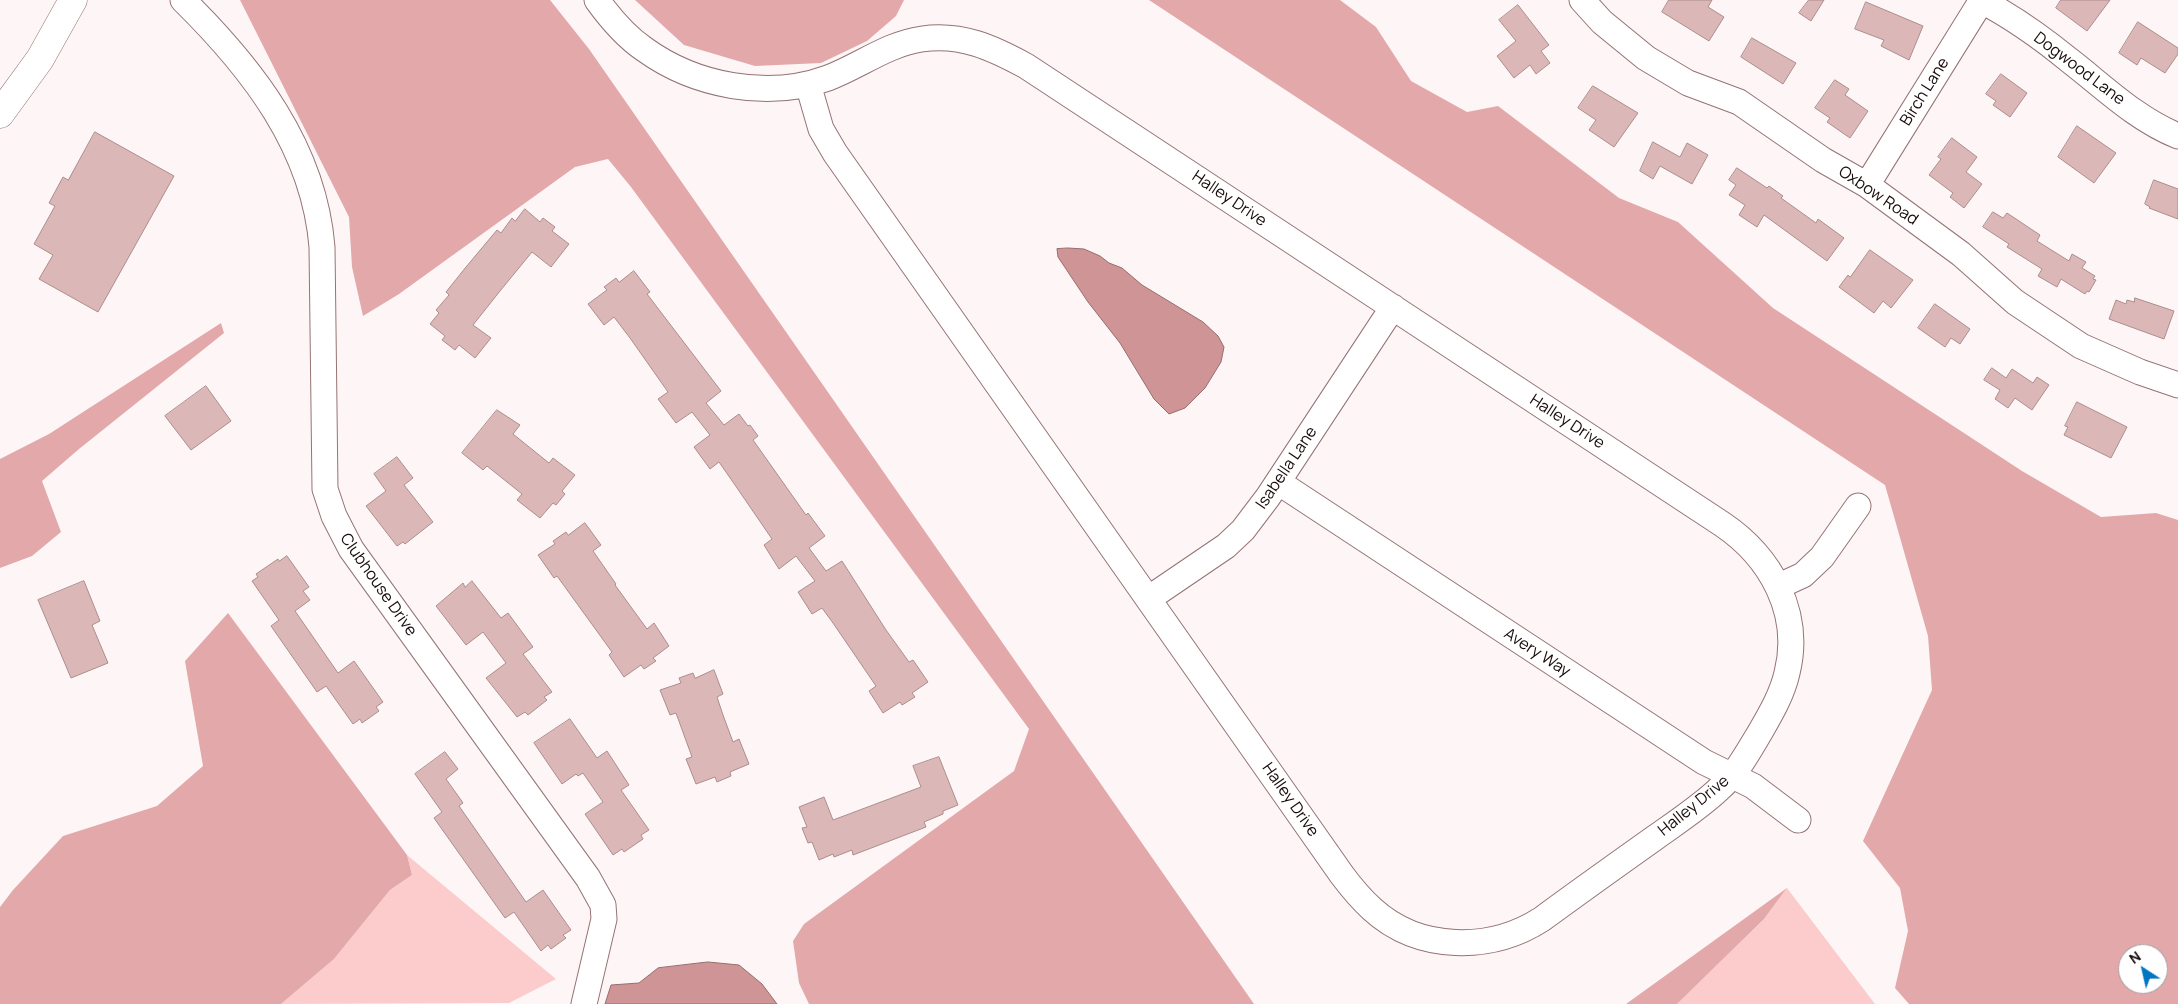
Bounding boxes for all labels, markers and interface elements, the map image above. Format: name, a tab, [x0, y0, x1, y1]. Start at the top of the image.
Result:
street label: Dogwood Lane	[2030, 29, 2128, 109]
street label: Birch Lane	[1897, 54, 1953, 130]
street label: Oxbow Road	[1835, 162, 1921, 230]
street label: Halley Drive	[1188, 167, 1270, 231]
street label: Halley Drive	[1526, 391, 1608, 453]
street label: Isabella Lane	[1252, 423, 1322, 513]
street label: Clubhouse Drive	[335, 530, 421, 640]
street label: Avery Way	[1500, 625, 1574, 681]
street label: Halley Drive	[1258, 759, 1322, 841]
street label: Halley Drive	[1655, 772, 1733, 840]
north arrow	[2118, 944, 2168, 994]
text: N	[2125, 946, 2144, 968]

